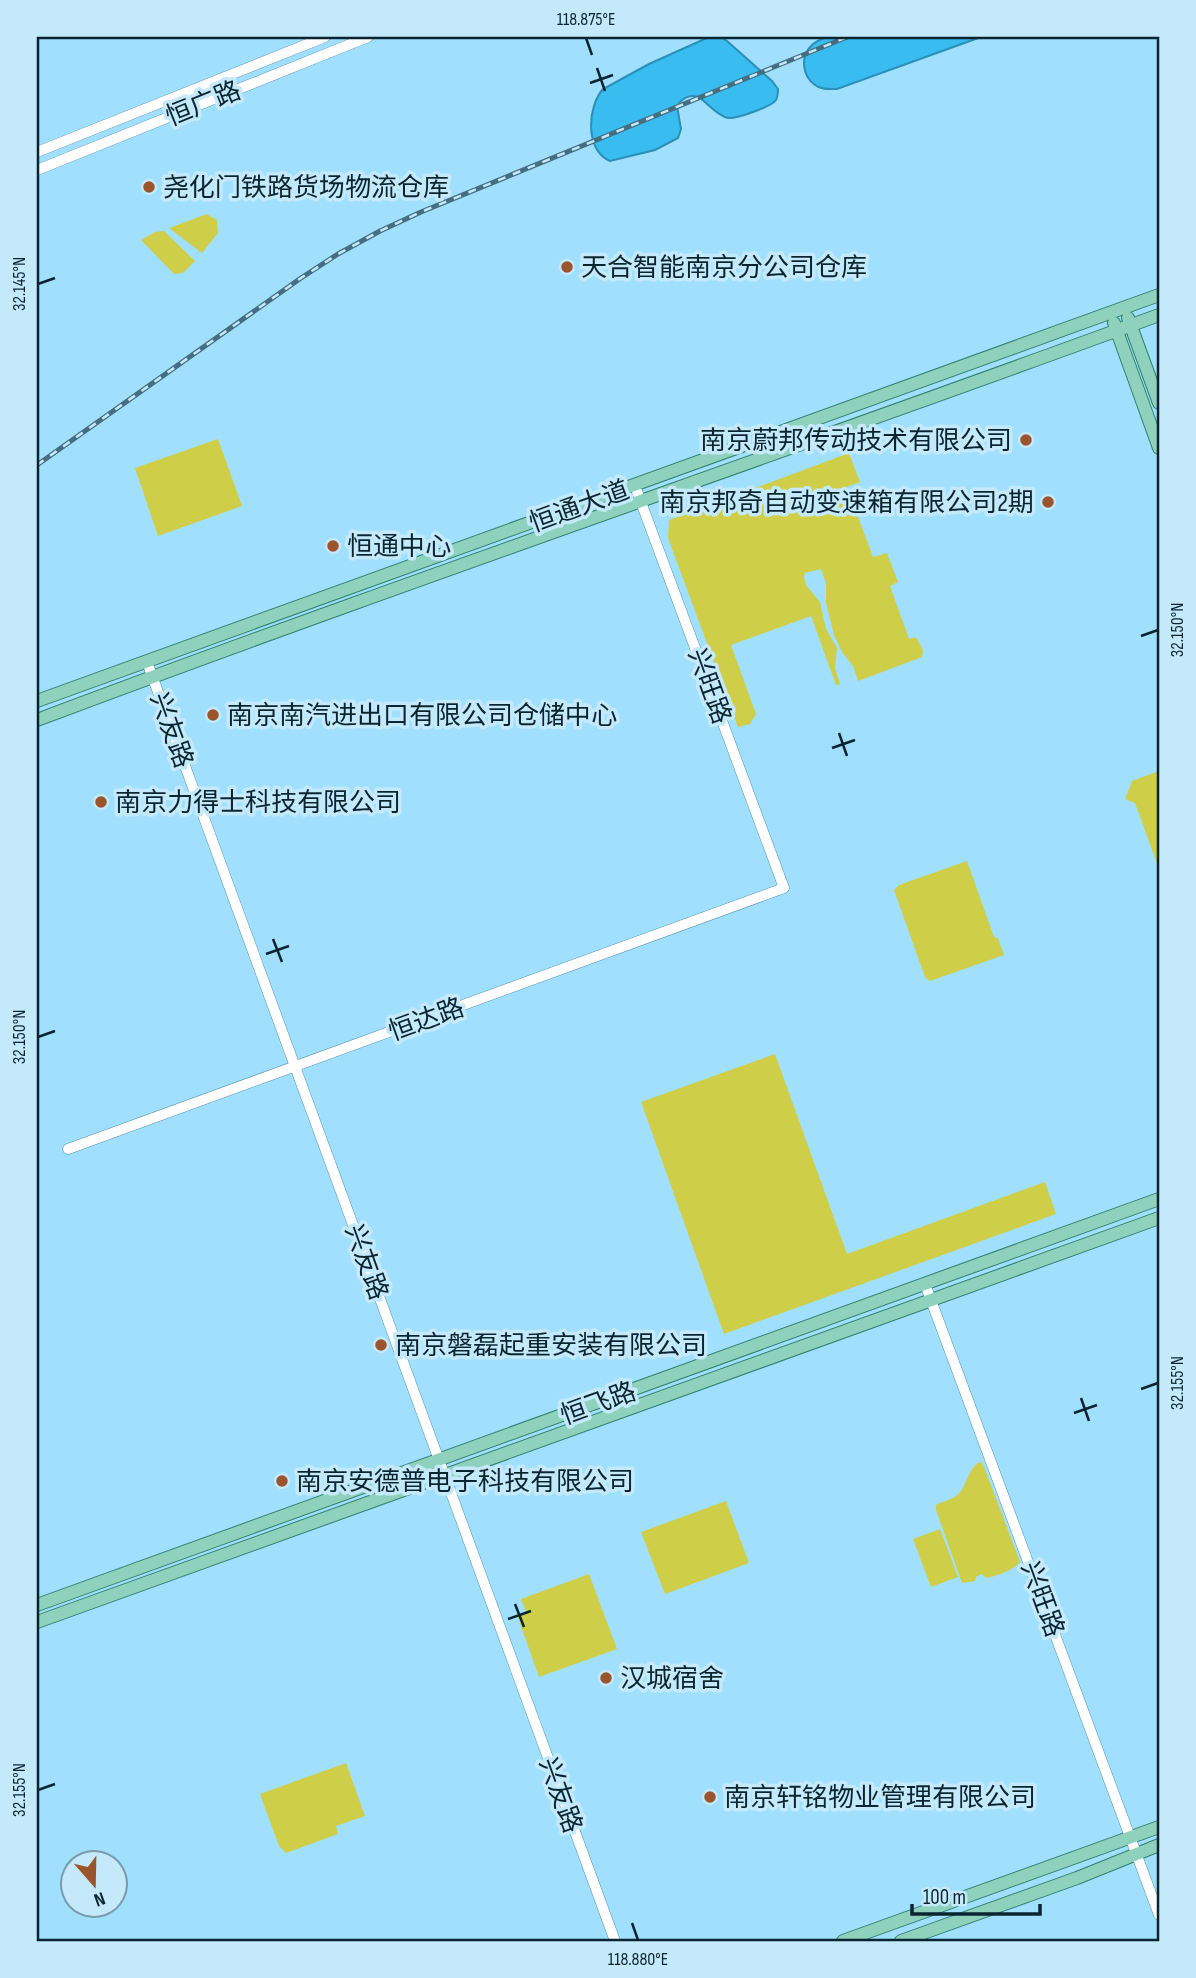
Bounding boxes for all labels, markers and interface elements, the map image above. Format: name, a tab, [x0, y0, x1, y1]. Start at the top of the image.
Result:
text: 118.875°E	[557, 9, 615, 30]
street label: 恒广路	[162, 75, 246, 133]
place label: 尧化门铁路货场物流仓库	[163, 173, 449, 204]
marker: 尧化门铁路货场物流仓库	[141, 179, 157, 195]
place label: 天合智能南京分公司仓库	[581, 253, 867, 284]
text: 32.145°N	[9, 257, 30, 311]
marker: 天合智能南京分公司仓库	[559, 259, 575, 275]
place label: 南京蔚邦传动技术有限公司	[700, 426, 1012, 457]
marker: 南京蔚邦传动技术有限公司	[1018, 432, 1034, 448]
street label: 恒通大道	[525, 475, 634, 540]
place label: 南京邦奇自动变速箱有限公司2期	[659, 488, 1034, 519]
marker: 南京邦奇自动变速箱有限公司2期	[1040, 494, 1056, 510]
place label: 恒通中心	[347, 532, 451, 563]
marker: 恒通中心	[325, 538, 341, 554]
text: 32.150°N	[1167, 603, 1188, 657]
street label: 兴旺路	[681, 645, 736, 728]
street label: 兴友路	[143, 689, 198, 772]
place label: 南京南汽进出口有限公司仓储中心	[227, 701, 617, 732]
marker: 南京南汽进出口有限公司仓储中心	[205, 707, 221, 723]
place label: 南京力得士科技有限公司	[115, 788, 401, 819]
marker: 南京力得士科技有限公司	[93, 794, 109, 810]
street label: 恒达路	[385, 993, 468, 1048]
text: 32.150°N	[9, 1010, 30, 1064]
street label: 兴友路	[338, 1221, 393, 1304]
place label: 南京磐磊起重安装有限公司	[395, 1331, 707, 1362]
marker: 南京磐磊起重安装有限公司	[373, 1337, 389, 1353]
text: 32.155°N	[1167, 1356, 1188, 1410]
street label: 恒飞路	[557, 1377, 640, 1432]
place label: 南京安德普电子科技有限公司	[296, 1467, 634, 1498]
marker: 南京安德普电子科技有限公司	[274, 1473, 290, 1489]
street label: 兴旺路	[1014, 1558, 1069, 1641]
place label: 汉城宿舍	[620, 1664, 724, 1695]
marker: 汉城宿舍	[598, 1670, 614, 1686]
street label: 兴友路	[532, 1754, 587, 1837]
text: 32.155°N	[9, 1763, 30, 1817]
place label: 南京轩铭物业管理有限公司	[724, 1783, 1036, 1814]
marker: 南京轩铭物业管理有限公司	[702, 1789, 718, 1805]
north arrow	[60, 1848, 130, 1918]
scale bar	[912, 1873, 1040, 1917]
text: 100 m	[923, 1885, 966, 1910]
text: N	[91, 1886, 108, 1911]
text: 118.880°E	[608, 1949, 668, 1970]

